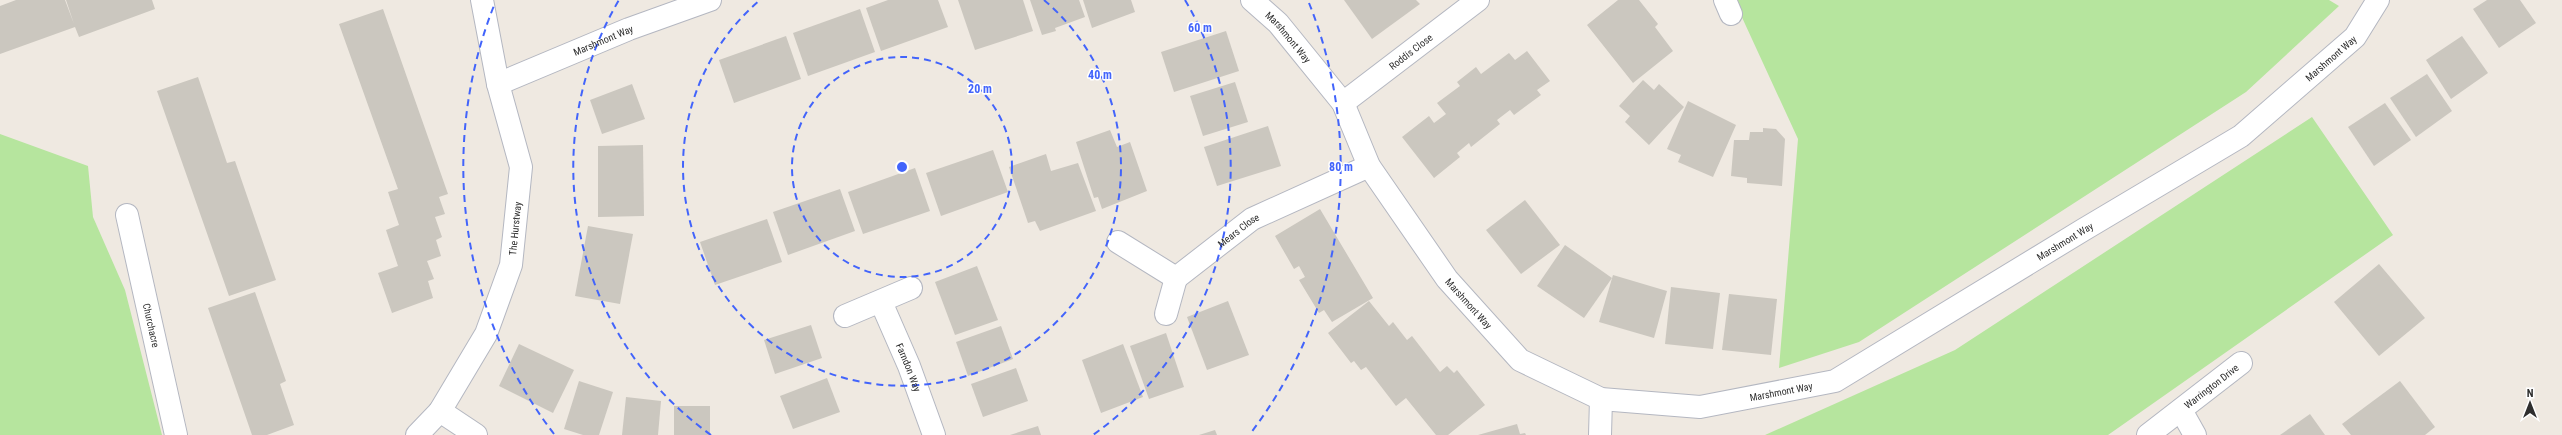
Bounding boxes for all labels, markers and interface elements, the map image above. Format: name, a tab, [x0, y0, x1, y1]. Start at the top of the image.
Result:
street label: Marshmont Way	[1263, 9, 1313, 65]
text: 60 m	[1188, 21, 1212, 35]
street label: Marshmont Way	[572, 23, 634, 57]
street label: Roddis Close	[1387, 31, 1435, 71]
street label: Marshmont Way	[2303, 33, 2358, 83]
text: 40 m	[1088, 68, 1112, 82]
text: 20 m	[968, 82, 992, 96]
centre of rings	[895, 160, 909, 174]
text: 80 m	[1329, 160, 1353, 174]
street label: The Hurstway	[507, 201, 523, 256]
street label: Mears Close	[1215, 211, 1261, 249]
street label: Marshmont Way	[2035, 220, 2095, 262]
street label: Marshmont Way	[1443, 276, 1494, 331]
street label: Churchacre	[141, 302, 162, 349]
street label: Farndon Way	[894, 342, 923, 393]
street label: Warrington Drive	[2182, 361, 2241, 410]
street label: Marshmont Way	[1749, 380, 1813, 403]
north arrow	[2510, 383, 2550, 423]
text: N	[2527, 387, 2534, 400]

